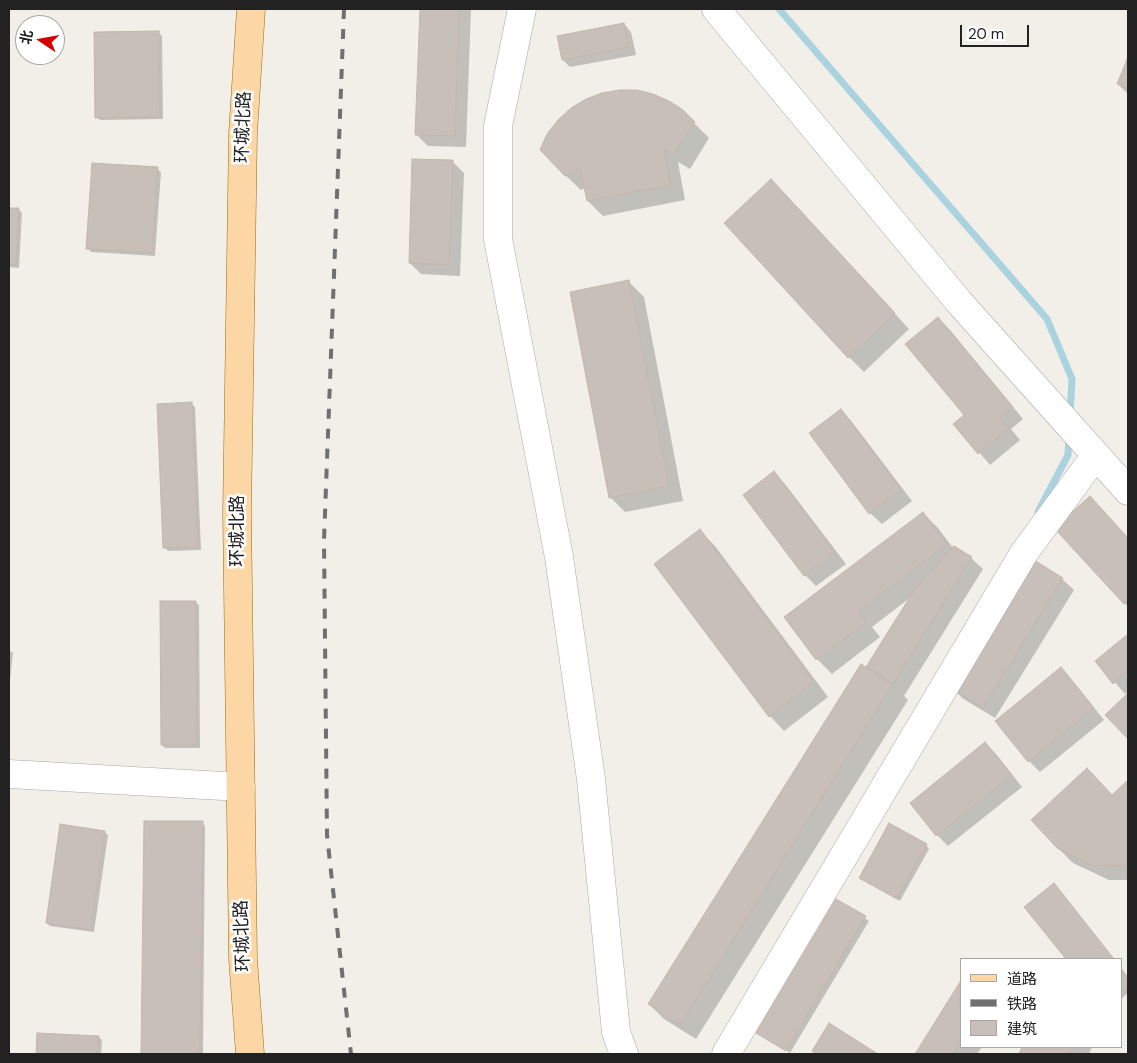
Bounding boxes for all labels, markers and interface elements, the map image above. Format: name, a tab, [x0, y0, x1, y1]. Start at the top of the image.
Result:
north arrow	[15, 15, 65, 65]
scale bar	[962, 15, 1031, 47]
text: 20 m	[968, 24, 1004, 44]
text: 北	[16, 28, 37, 46]
street label: 环城北路	[232, 91, 256, 163]
street label: 环城北路	[227, 495, 249, 567]
street label: 环城北路	[231, 900, 255, 972]
legend	[960, 958, 1122, 1048]
text: 道路	[1007, 969, 1037, 989]
text: 铁路	[1007, 994, 1037, 1014]
text: 建筑	[1007, 1019, 1037, 1039]

